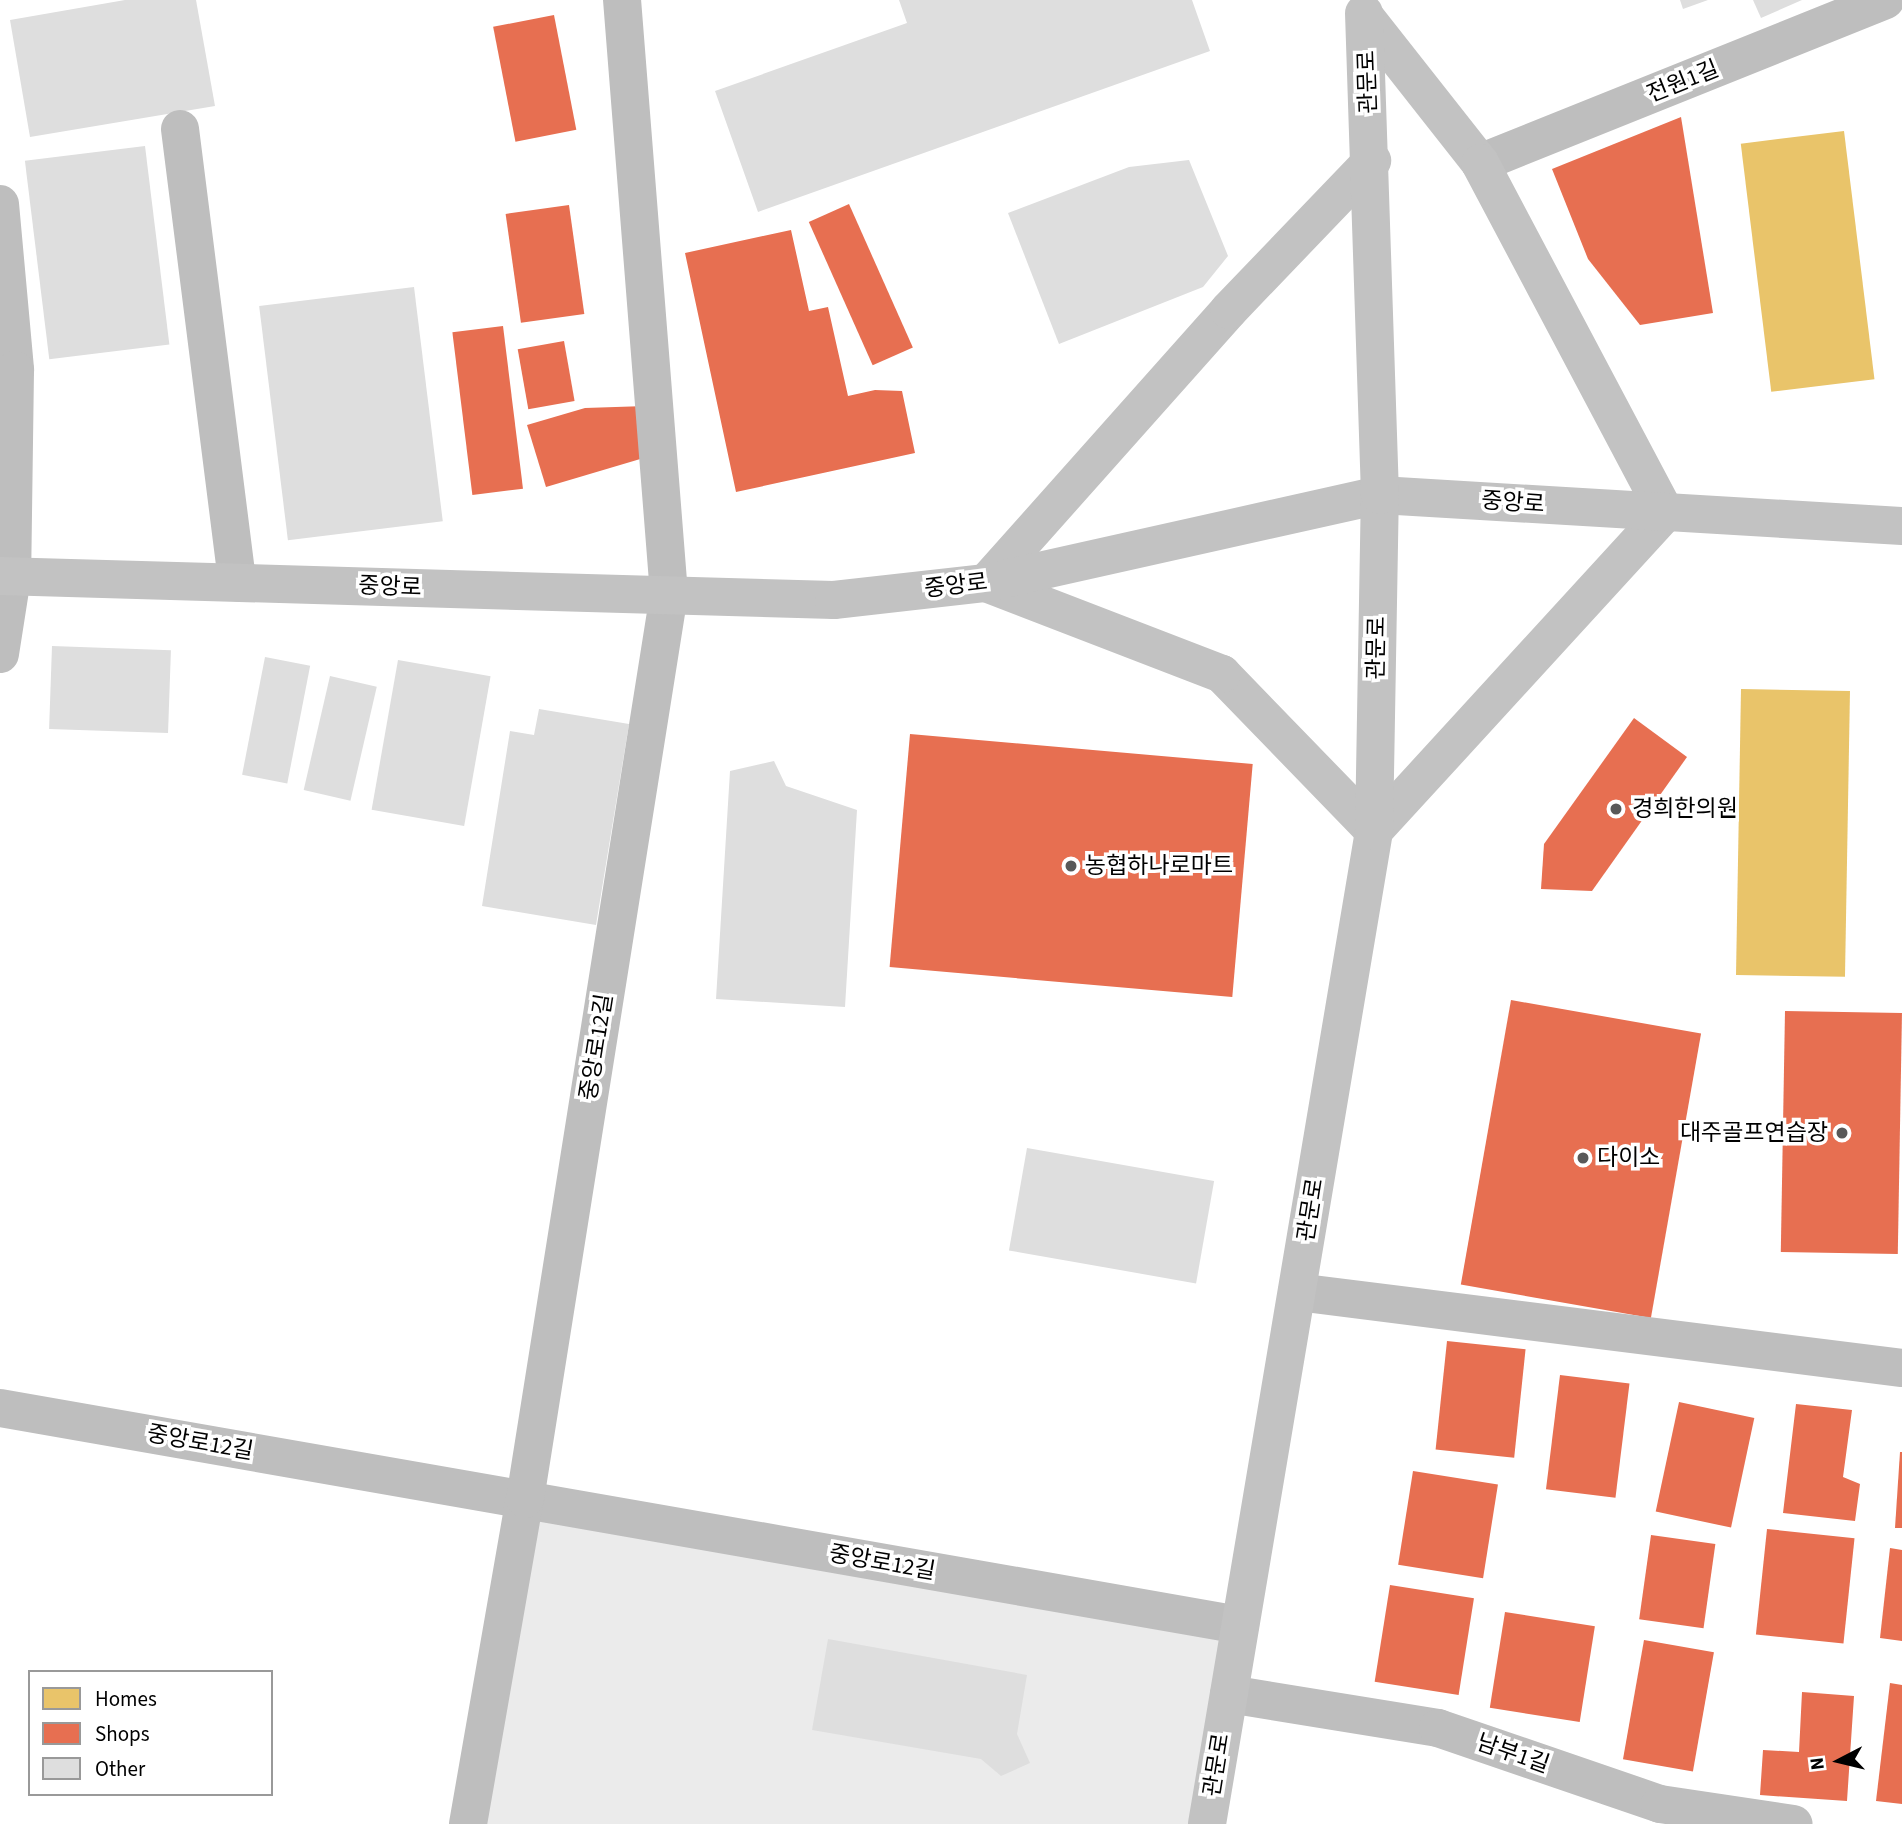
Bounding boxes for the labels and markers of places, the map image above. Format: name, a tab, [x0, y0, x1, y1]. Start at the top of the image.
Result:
place label: 경희한의원	[1632, 795, 1738, 823]
marker: 경희한의원	[1606, 799, 1626, 819]
place label: 농협하나로마트	[1085, 852, 1233, 880]
marker: 농협하나로마트	[1063, 858, 1079, 874]
place label: 대주골프연습장	[1680, 1119, 1828, 1147]
marker: 대주골프연습장	[1834, 1125, 1850, 1141]
place label: 다이소	[1597, 1144, 1660, 1172]
marker: 다이소	[1575, 1150, 1591, 1166]

